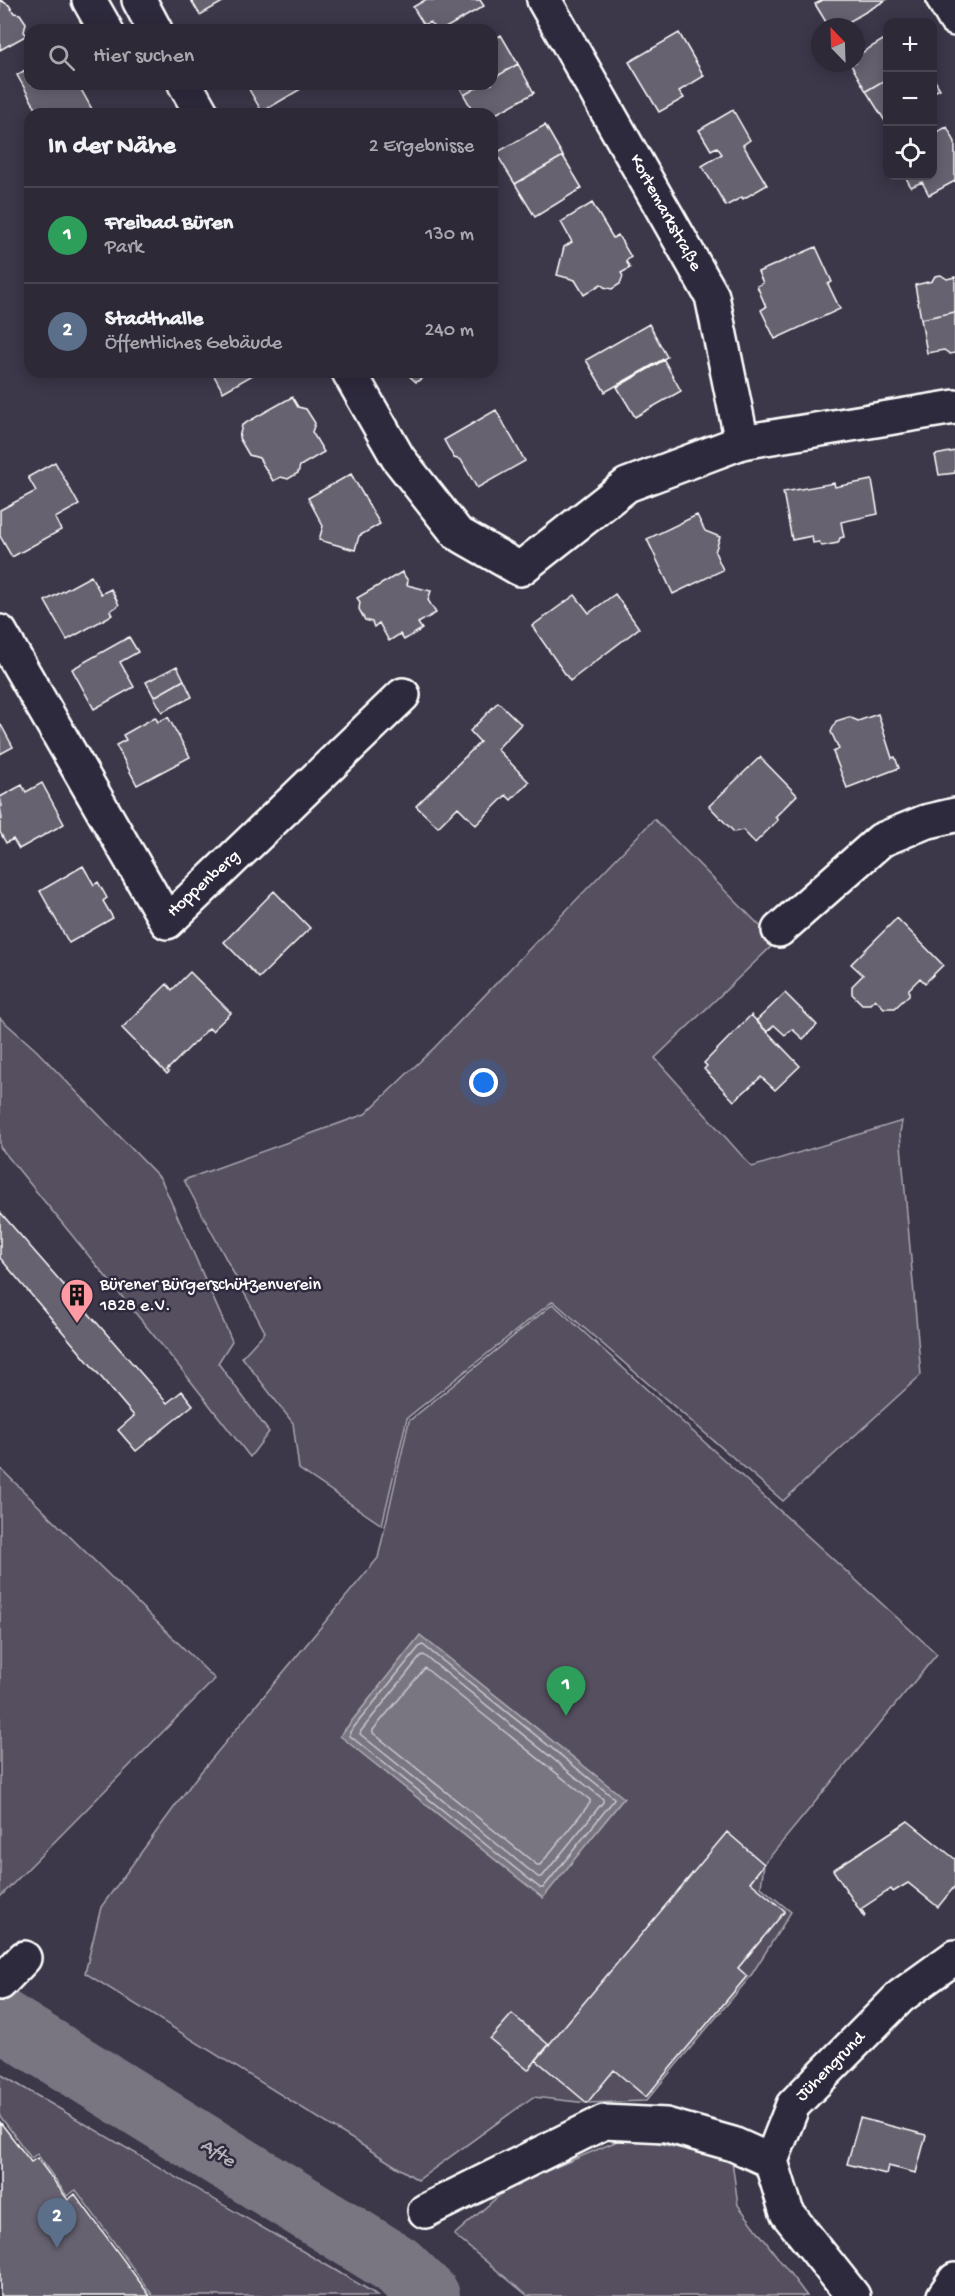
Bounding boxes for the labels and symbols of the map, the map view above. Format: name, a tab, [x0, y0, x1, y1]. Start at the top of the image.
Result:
north arrow	[811, 18, 865, 72]
street label: Kortemarkstraße	[624, 151, 706, 276]
street label: Hoppenberg	[163, 846, 245, 922]
your location	[469, 1068, 498, 1097]
place label: Bürener Bürgerschützenverein 1828 e.V.	[99, 1275, 321, 1317]
building icon: Bürener Bürgerschützenverein 1828 e.V.	[59, 1277, 95, 1324]
pin: 1	[546, 1666, 586, 1716]
street label: Jühengrund	[792, 2027, 871, 2106]
water label: Afte	[195, 2135, 239, 2174]
pin: 2	[38, 2198, 76, 2248]

